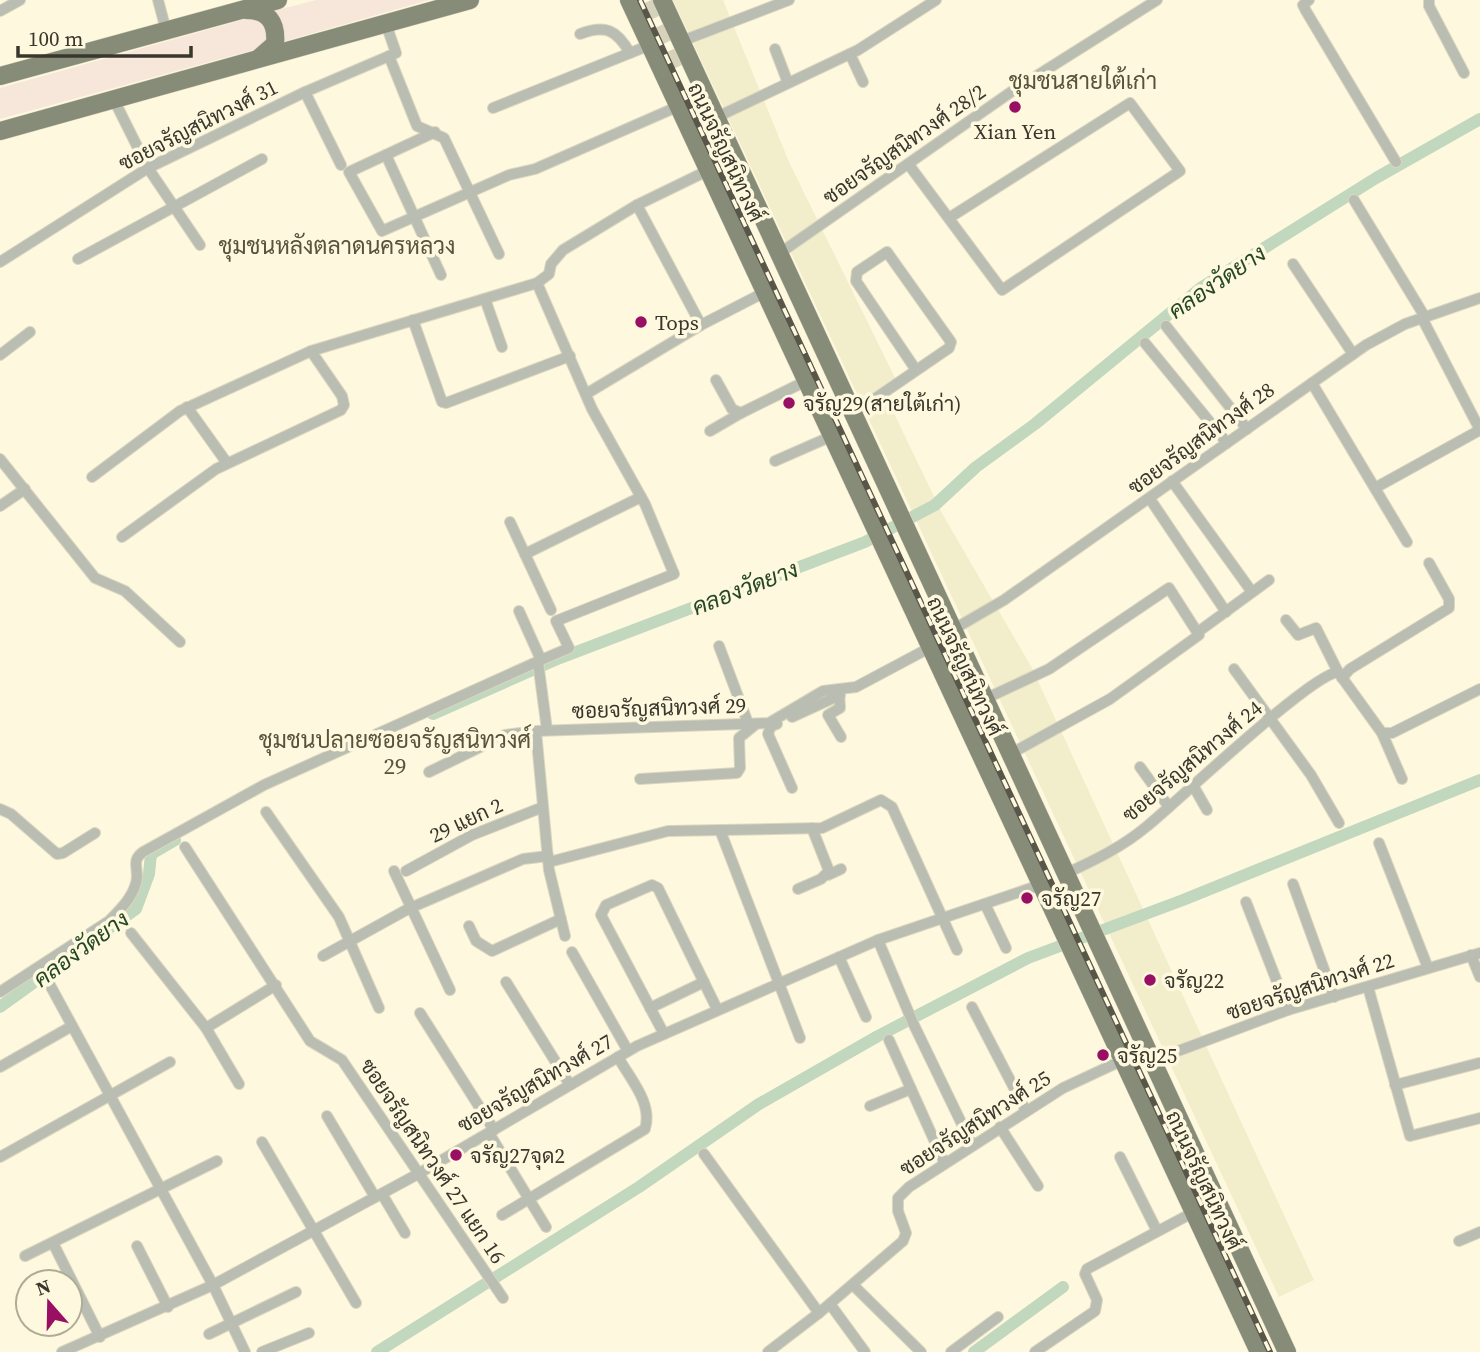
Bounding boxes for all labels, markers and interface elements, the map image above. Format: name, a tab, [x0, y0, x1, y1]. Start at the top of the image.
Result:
scale bar	[18, 14, 191, 58]
text: 100 m	[28, 24, 83, 53]
district label: ชุมชนสายใต้เก่า	[1009, 65, 1157, 97]
street label: ซอยจรัญสนิทวงศ์ 31	[114, 72, 282, 178]
street label: ซอยจรัญสนิทวงศ์ 28/2	[817, 77, 991, 211]
street label: ถนนจรัญสนิทวงศ์	[681, 78, 771, 226]
marker: Xian Yen	[1007, 99, 1023, 115]
place label: Xian Yen	[974, 117, 1056, 146]
district label: ชุมชนหลังตลาดนครหลวง	[219, 230, 455, 262]
water label: คลองวัดยาง	[1162, 238, 1272, 326]
place label: Tops	[655, 308, 699, 337]
marker: Tops	[633, 314, 649, 330]
street label: ซอยจรัญสนิทวงศ์ 28	[1122, 375, 1280, 501]
place label: จรัญ29(สายใต้เก่า)	[803, 389, 961, 418]
marker: จรัญ29(สายใต้เก่า)	[781, 395, 797, 411]
water label: คลองวัดยาง	[687, 553, 803, 623]
street label: ถนนจรัญสนิทวงศ์	[920, 592, 1010, 740]
street label: ซอยจรัญสนิทวงศ์ 29	[571, 690, 747, 726]
street label: ซอยจรัญสนิทวงศ์ 24	[1116, 693, 1269, 828]
district label: ชุมชนปลายซอยจรัญสนิทวงศ์ 29	[259, 724, 531, 782]
street label: 29 แยก 2	[425, 790, 507, 850]
place label: จรัญ27	[1041, 884, 1101, 913]
marker: จรัญ27	[1019, 890, 1035, 906]
water label: คลองวัดยาง	[27, 903, 135, 995]
street label: ซอยจรัญสนิทวงศ์ 22	[1222, 945, 1398, 1027]
place label: จรัญ22	[1164, 966, 1224, 995]
marker: จรัญ22	[1142, 972, 1158, 988]
street label: ซอยจรัญสนิทวงศ์ 27	[452, 1027, 618, 1139]
place label: จรัญ25	[1117, 1041, 1177, 1070]
marker: จรัญ25	[1095, 1047, 1111, 1063]
street label: ซอยจรัญสนิทวงศ์ 27 แยก 16	[353, 1053, 513, 1269]
street label: ซอยจรัญสนิทวงศ์ 25	[894, 1063, 1056, 1183]
street label: ถนนจรัญสนิทวงศ์	[1159, 1106, 1249, 1254]
place label: จรัญ27จุด2	[470, 1141, 565, 1170]
marker: จรัญ27จุด2	[448, 1147, 464, 1163]
north arrow	[14, 1268, 84, 1338]
text: N	[32, 1272, 54, 1302]

